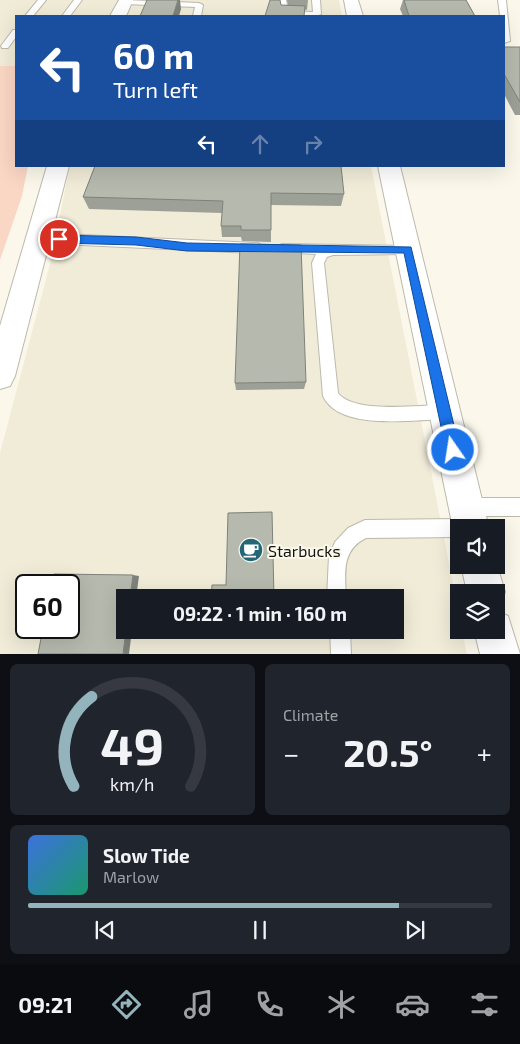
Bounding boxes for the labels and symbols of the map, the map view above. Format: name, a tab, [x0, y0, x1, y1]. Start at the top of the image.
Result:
pin	[38, 218, 80, 260]
position arrow	[426, 423, 478, 475]
cafe icon: Starbucks	[238, 537, 264, 563]
place label: Starbucks	[268, 541, 341, 560]
speed limit sign: 60	[15, 574, 80, 639]

